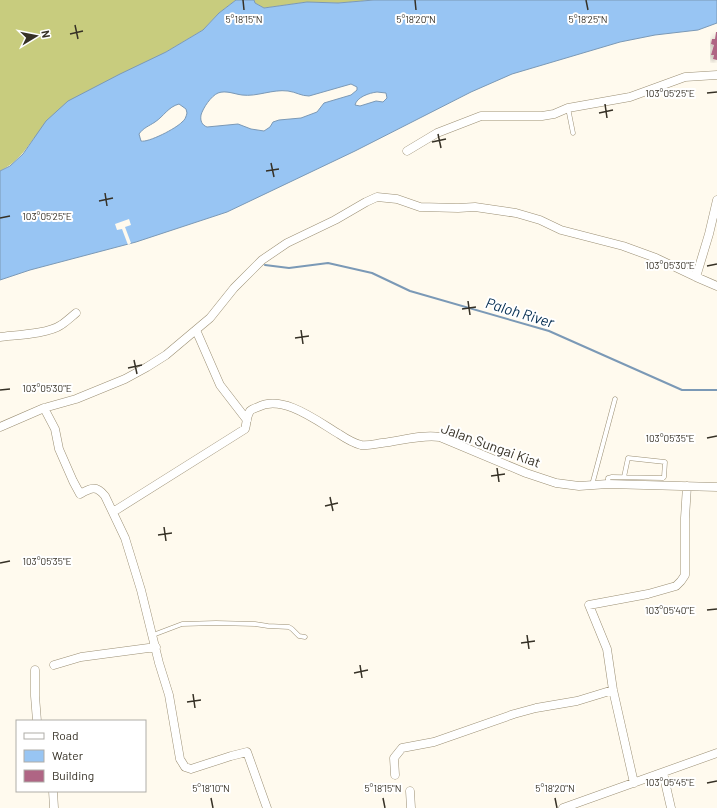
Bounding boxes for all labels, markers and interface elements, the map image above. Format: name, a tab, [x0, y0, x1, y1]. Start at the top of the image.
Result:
text: 5°18'15"N	[225, 13, 263, 25]
text: 5°18'20"N	[396, 13, 436, 25]
text: 5°18'25"N	[569, 13, 607, 25]
north arrow	[16, 16, 56, 56]
text: N	[39, 29, 53, 39]
text: 103°05'25"E	[645, 87, 695, 99]
text: 103°05'25"E	[22, 210, 72, 222]
text: 103°05'30"E	[645, 259, 695, 271]
water label: Paloh River	[484, 293, 557, 331]
text: 103°05'30"E	[22, 382, 72, 394]
street label: Jalan Sungai Kiat	[439, 419, 543, 471]
text: 103°05'35"E	[645, 432, 695, 444]
text: 103°05'35"E	[22, 555, 72, 567]
text: 103°05'40"E	[645, 604, 695, 616]
legend	[16, 720, 146, 792]
text: Road	[52, 728, 79, 742]
text: Water	[52, 748, 84, 762]
text: Building	[52, 768, 94, 782]
text: 103°05'45"E	[645, 776, 695, 788]
text: 5°18'10"N	[192, 782, 230, 794]
text: 5°18'15"N	[364, 782, 402, 794]
text: 5°18'20"N	[535, 782, 575, 794]

